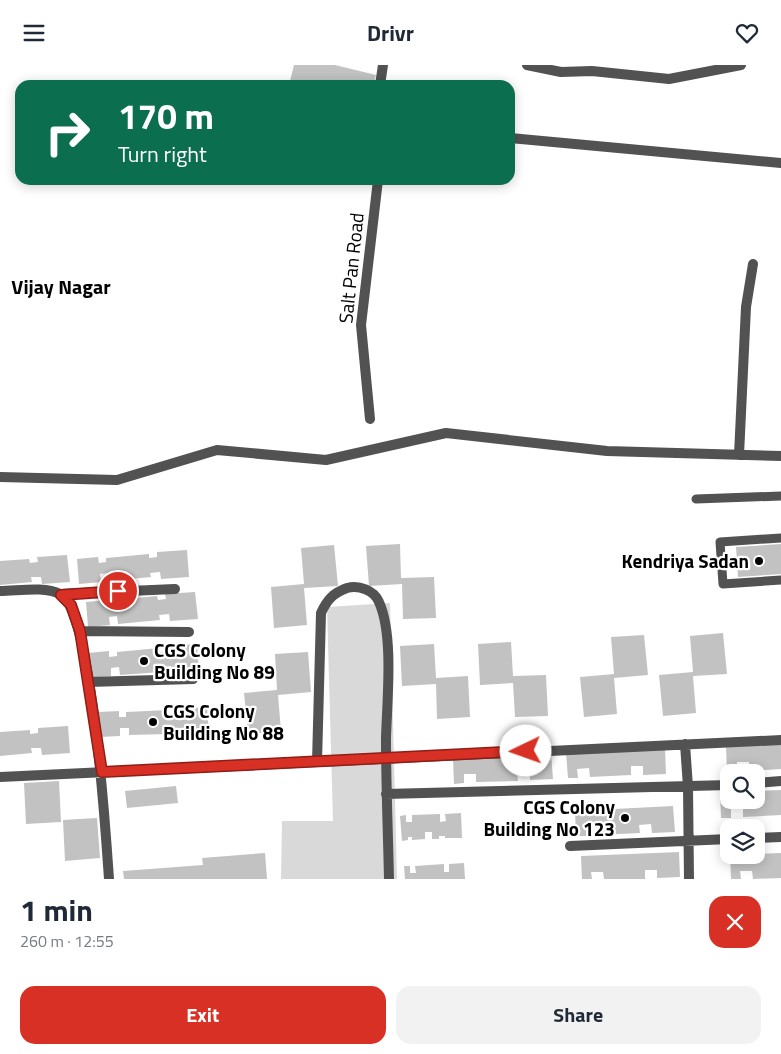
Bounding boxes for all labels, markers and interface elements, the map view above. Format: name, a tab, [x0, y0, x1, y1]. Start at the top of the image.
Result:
text: Drivr	[367, 16, 414, 50]
icon: menu	[20, 19, 48, 47]
icon: heart	[733, 19, 761, 47]
text: 170 m	[118, 89, 214, 143]
icon: right	[35, 100, 100, 165]
text: Turn right	[118, 137, 207, 171]
street label: Salt Pan Road	[330, 211, 371, 325]
district label: Vijay Nagar	[11, 271, 111, 302]
place label: Kendriya Sadan	[622, 546, 749, 575]
marker: Kendriya Sadan	[753, 555, 765, 567]
pin	[97, 570, 139, 612]
icon: arrive	[104, 577, 132, 605]
place label: CGS Colony Building No 89	[154, 635, 275, 686]
marker: CGS Colony Building No 89	[138, 655, 150, 667]
place label: CGS Colony Building No 88	[163, 696, 284, 747]
marker: CGS Colony Building No 88	[147, 716, 159, 728]
position arrow	[499, 724, 551, 776]
map controls	[720, 764, 765, 864]
button: search	[720, 764, 765, 809]
place label: CGS Colony Building No 123	[483, 792, 615, 843]
marker: CGS Colony Building No 123	[619, 812, 631, 824]
button: layers	[720, 819, 765, 864]
text: 1 min	[20, 887, 93, 933]
button: close	[709, 896, 761, 948]
text: 260 m · 12:55	[20, 929, 114, 953]
button: Exit	[20, 986, 386, 1044]
button: Share	[396, 986, 761, 1044]

